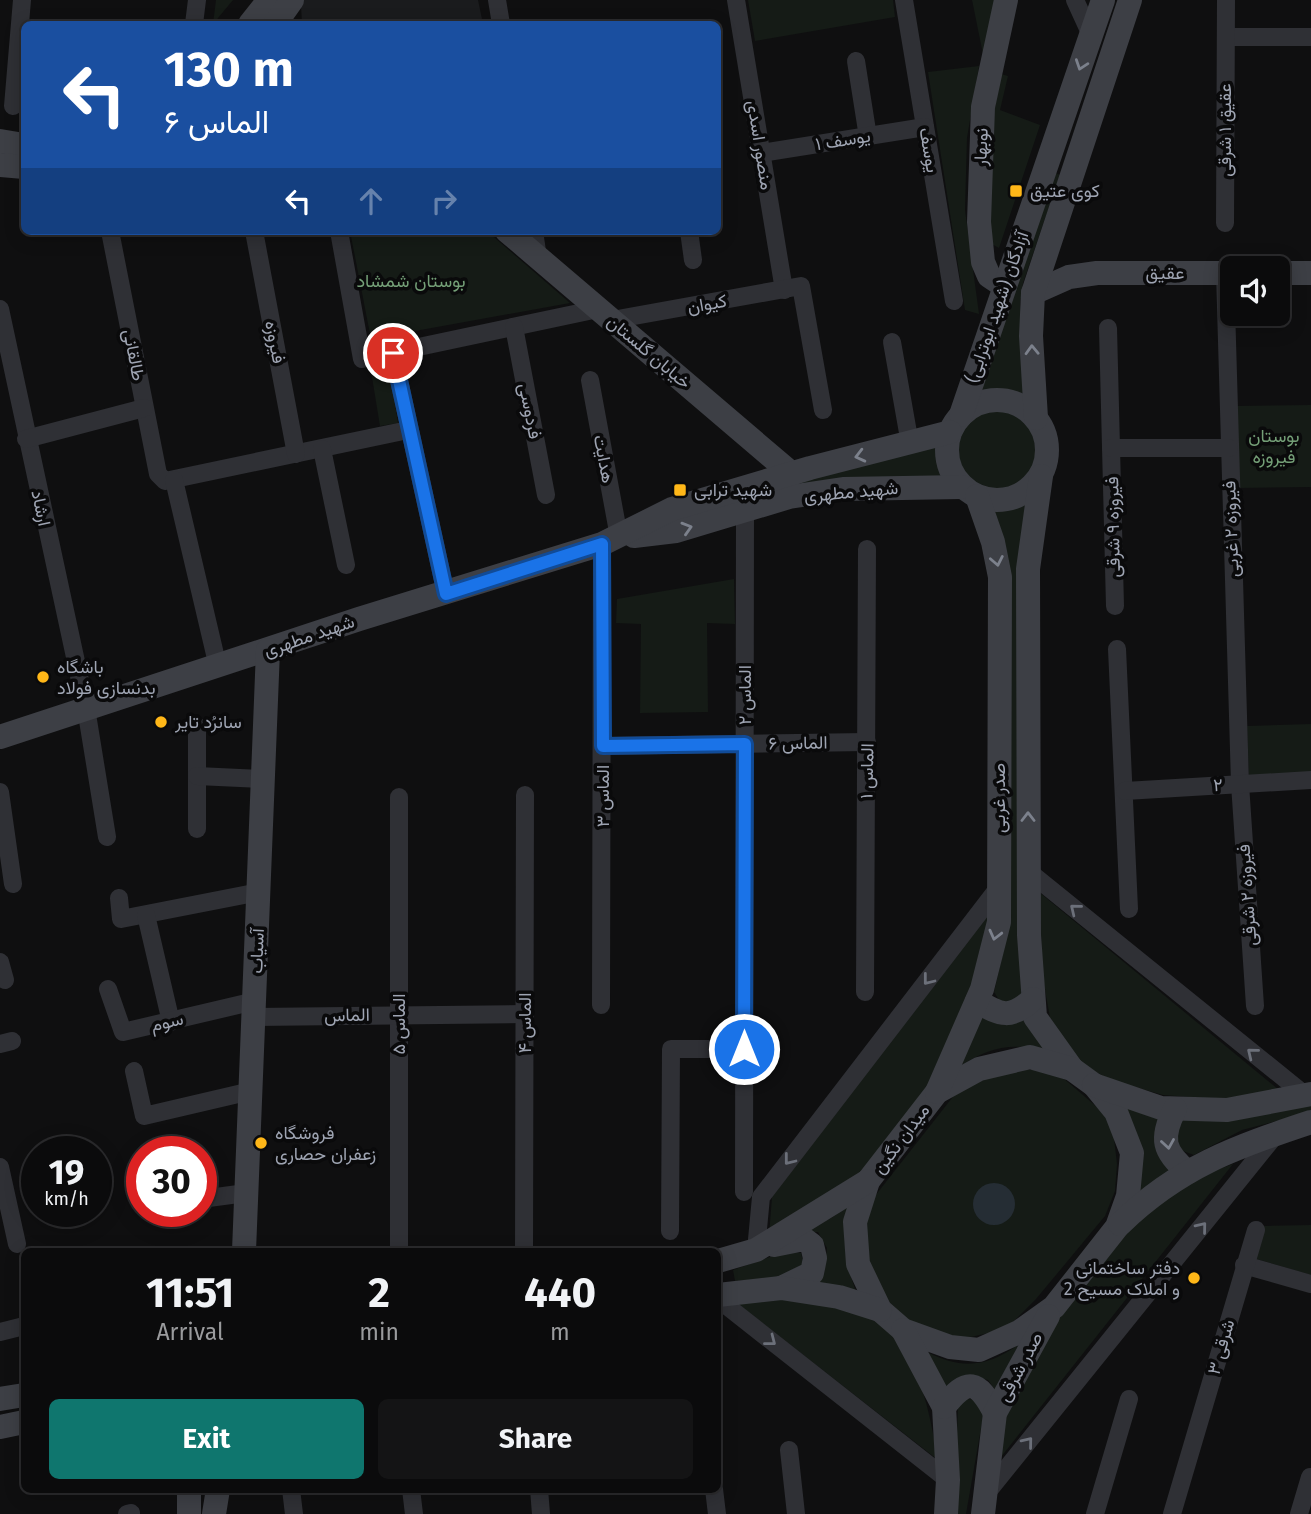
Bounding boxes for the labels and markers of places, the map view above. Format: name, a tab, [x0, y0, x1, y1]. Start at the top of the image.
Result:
place label: کوی عتیق	[1030, 180, 1100, 202]
marker: کوی عتیق	[1008, 183, 1024, 199]
pin	[363, 323, 423, 383]
place label: شهید ترابی	[694, 479, 772, 501]
marker: شهید ترابی	[672, 482, 688, 498]
place label: باشگاه بدنسازی فولاد	[57, 656, 156, 699]
marker: باشگاه بدنسازی فولاد	[35, 669, 51, 685]
place label: سانرُد تایر	[174, 711, 242, 733]
marker: سانرُد تایر	[153, 714, 169, 730]
place label: فروشگاه زعفران حصاری	[275, 1122, 376, 1165]
marker: فروشگاه زعفران حصاری	[253, 1135, 269, 1151]
place label: دفتر ساختمانی و املاک مسیح 2	[1064, 1257, 1180, 1301]
marker: دفتر ساختمانی و املاک مسیح 2	[1186, 1270, 1202, 1286]

